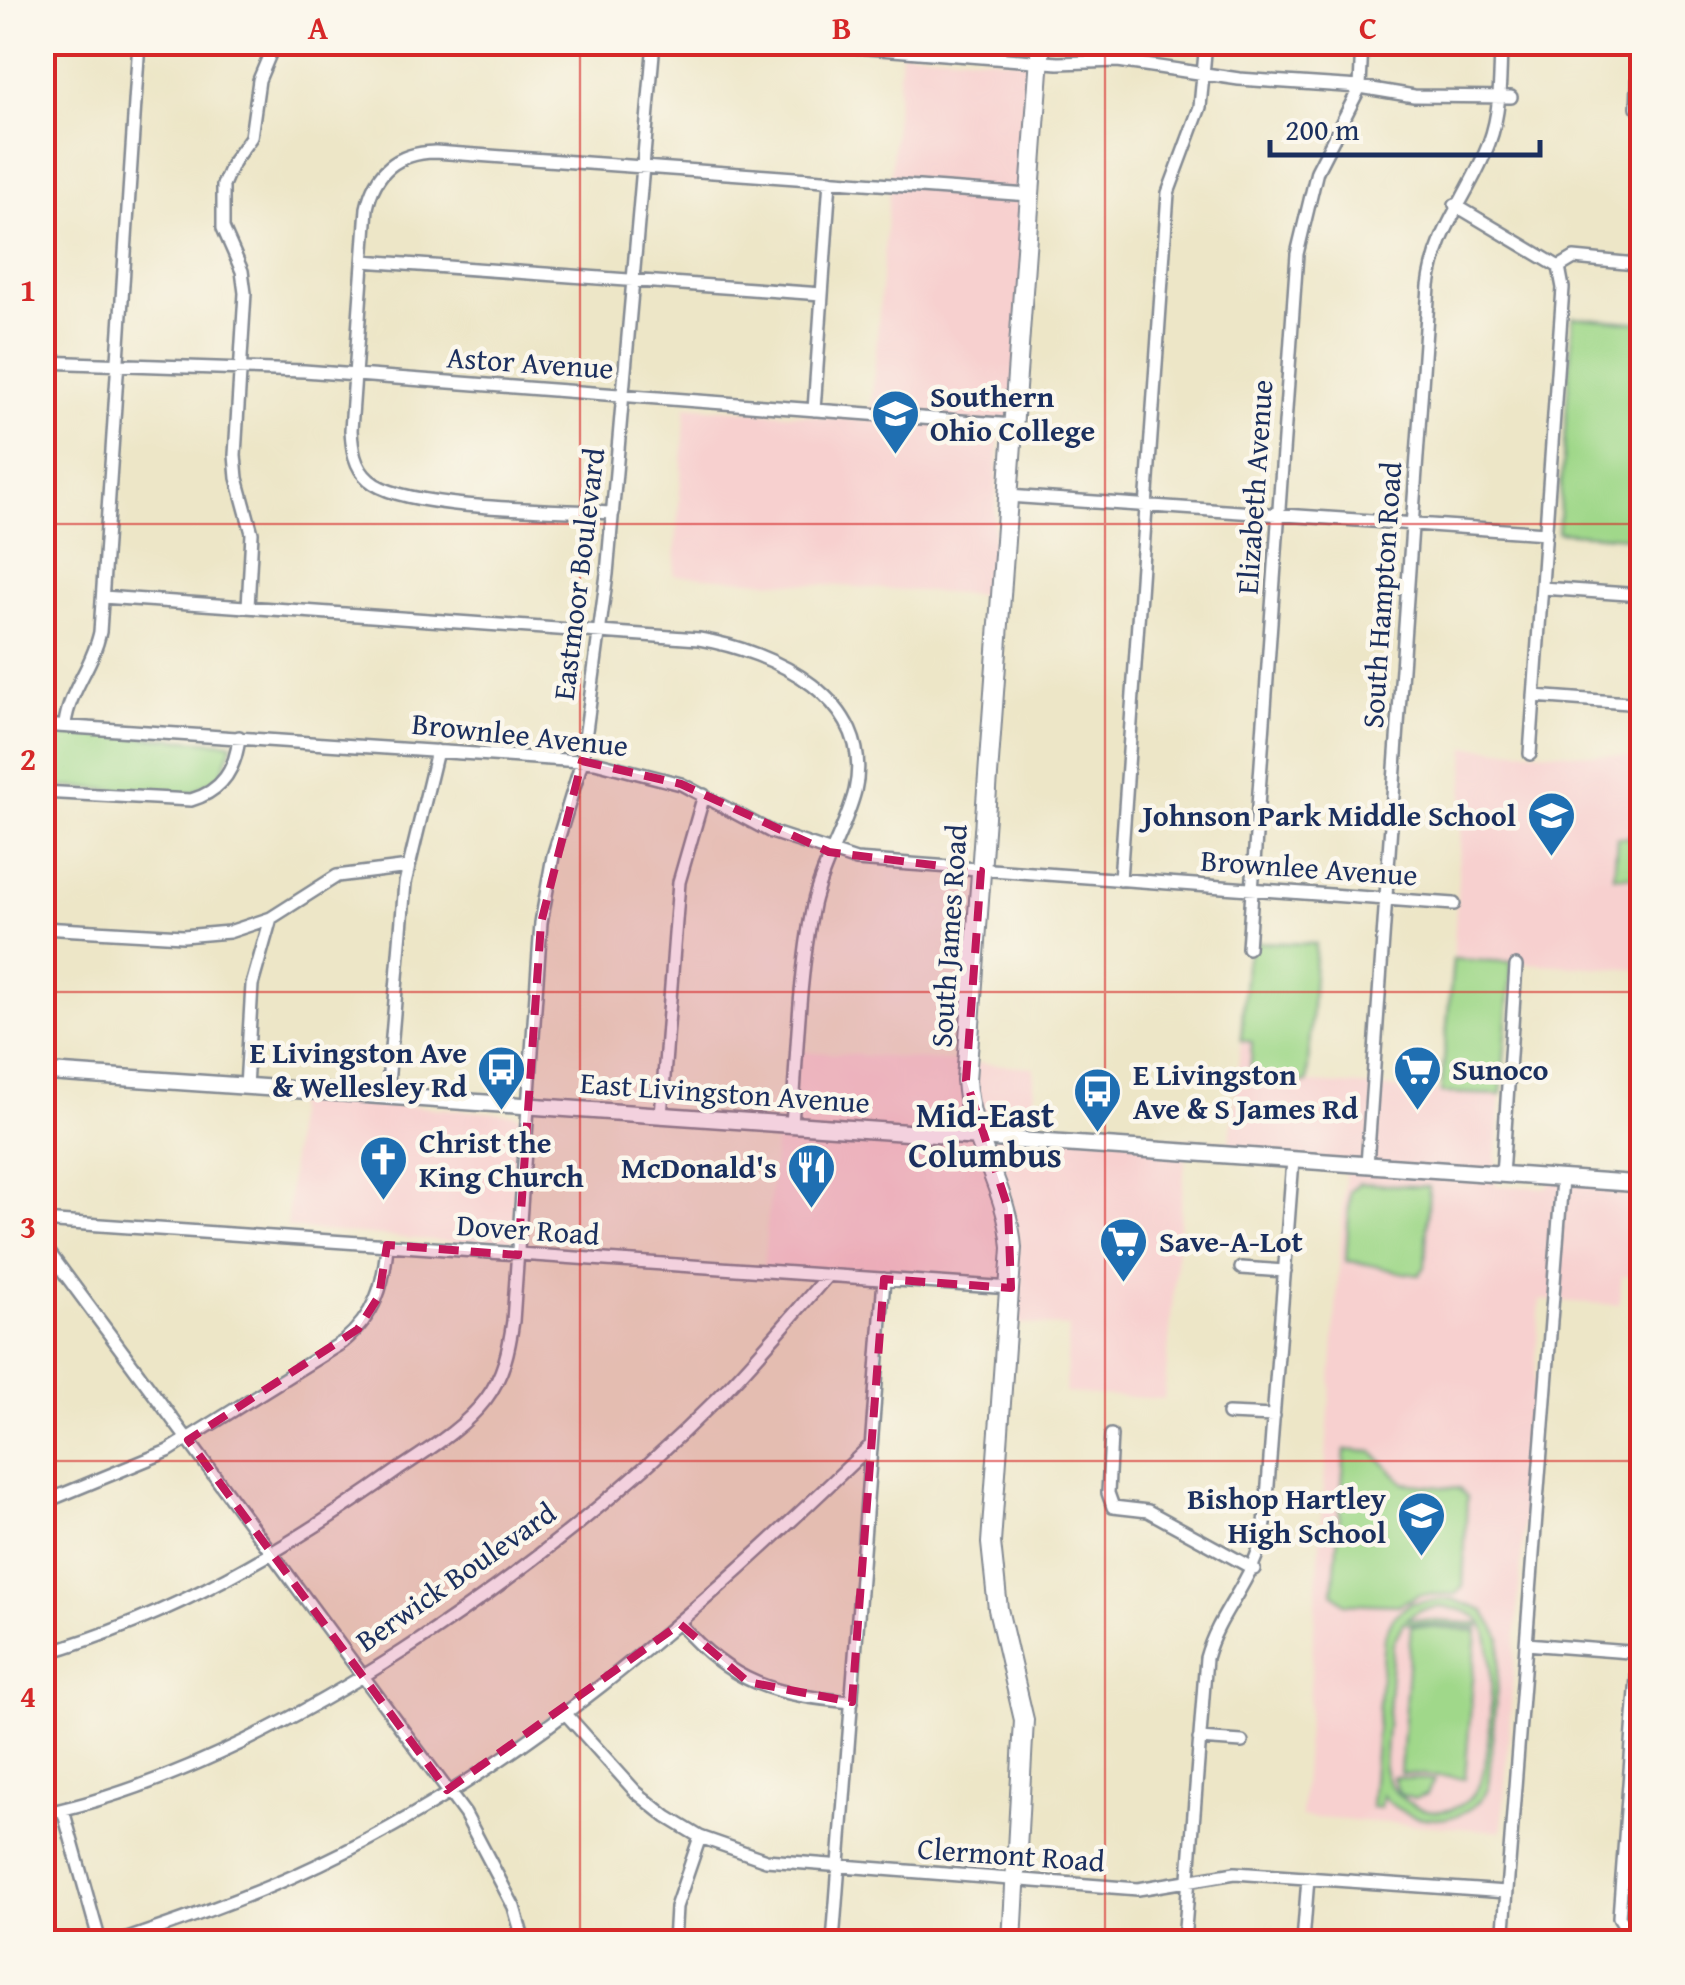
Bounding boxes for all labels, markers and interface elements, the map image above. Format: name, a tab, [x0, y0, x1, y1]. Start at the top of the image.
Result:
text: A	[308, 4, 329, 51]
text: B	[832, 4, 852, 51]
text: C	[1359, 4, 1377, 51]
scale bar	[1270, 95, 1540, 157]
text: 200 m	[1285, 107, 1360, 151]
text: 1	[20, 266, 36, 313]
street label: Astor Avenue	[445, 334, 615, 390]
place label: Southern Ohio College	[930, 374, 1095, 452]
street label: Elizabeth Avenue	[1225, 378, 1283, 596]
school or university icon: Southern Ohio College	[869, 388, 921, 456]
street label: Eastmoor Boulevard	[541, 445, 615, 702]
street label: South Hampton Road	[1350, 460, 1412, 730]
street label: Brownlee Avenue	[410, 701, 630, 767]
text: 2	[20, 735, 36, 782]
school or university icon: Johnson Park Middle School	[1525, 790, 1577, 858]
place label: Johnson Park Middle School	[1138, 793, 1516, 837]
street label: South James Road	[918, 823, 978, 1049]
street label: Brownlee Avenue	[1199, 837, 1419, 897]
place label: E Livingston Ave & Wellesley Rd	[250, 1030, 468, 1108]
bus stop icon: E Livingston Ave & Wellesley Rd	[476, 1044, 528, 1112]
supermarket icon: Sunoco	[1391, 1044, 1443, 1112]
place label: Sunoco	[1452, 1047, 1548, 1091]
place label: E Livingston Ave & S James Rd	[1133, 1052, 1359, 1130]
street label: East Livingston Avenue	[579, 1060, 871, 1124]
bus stop icon: E Livingston Ave & S James Rd	[1072, 1066, 1124, 1134]
district label: Mid-East Columbus	[908, 1089, 1062, 1180]
place label: Christ the King Church	[419, 1120, 584, 1198]
church icon: Christ the King Church	[358, 1134, 410, 1202]
restaurant icon: McDonald's	[786, 1142, 838, 1210]
place label: McDonald's	[621, 1145, 777, 1189]
street label: Dover Road	[455, 1202, 601, 1256]
text: 3	[20, 1203, 36, 1250]
supermarket icon: Save-A-Lot	[1098, 1216, 1150, 1284]
place label: Save-A-Lot	[1159, 1219, 1303, 1263]
place label: Bishop Hartley High School	[1187, 1476, 1387, 1554]
school or university icon: Bishop Hartley High School	[1395, 1490, 1447, 1558]
street label: Berwick Boulevard	[346, 1491, 565, 1662]
text: 4	[20, 1672, 36, 1719]
street label: Clermont Road	[916, 1826, 1106, 1882]

